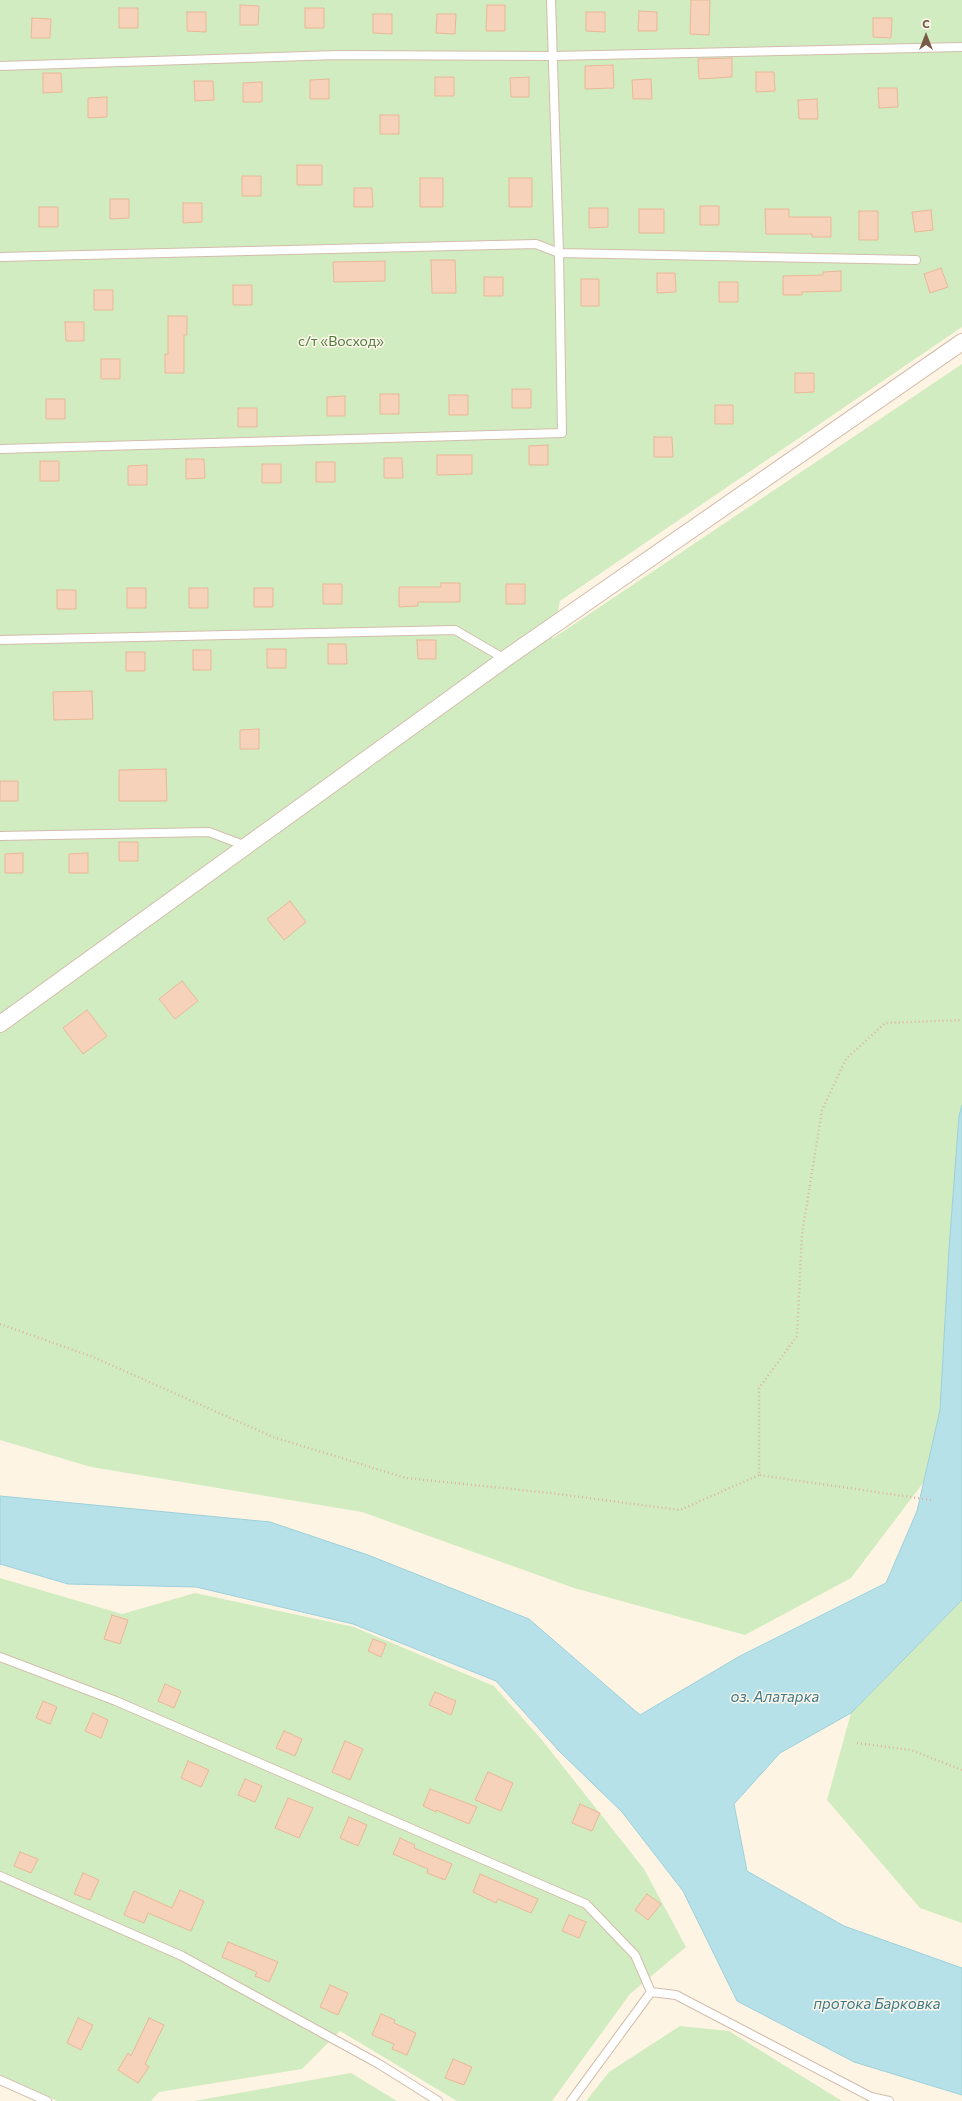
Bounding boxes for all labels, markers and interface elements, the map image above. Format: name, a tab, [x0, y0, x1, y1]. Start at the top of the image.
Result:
north arrow	[906, 16, 946, 56]
text: С	[922, 17, 930, 30]
park label: с/т «Восход»	[298, 333, 384, 349]
water label: оз. Алатарка	[731, 1688, 819, 1706]
water label: протока Барковка	[814, 1995, 940, 2013]

